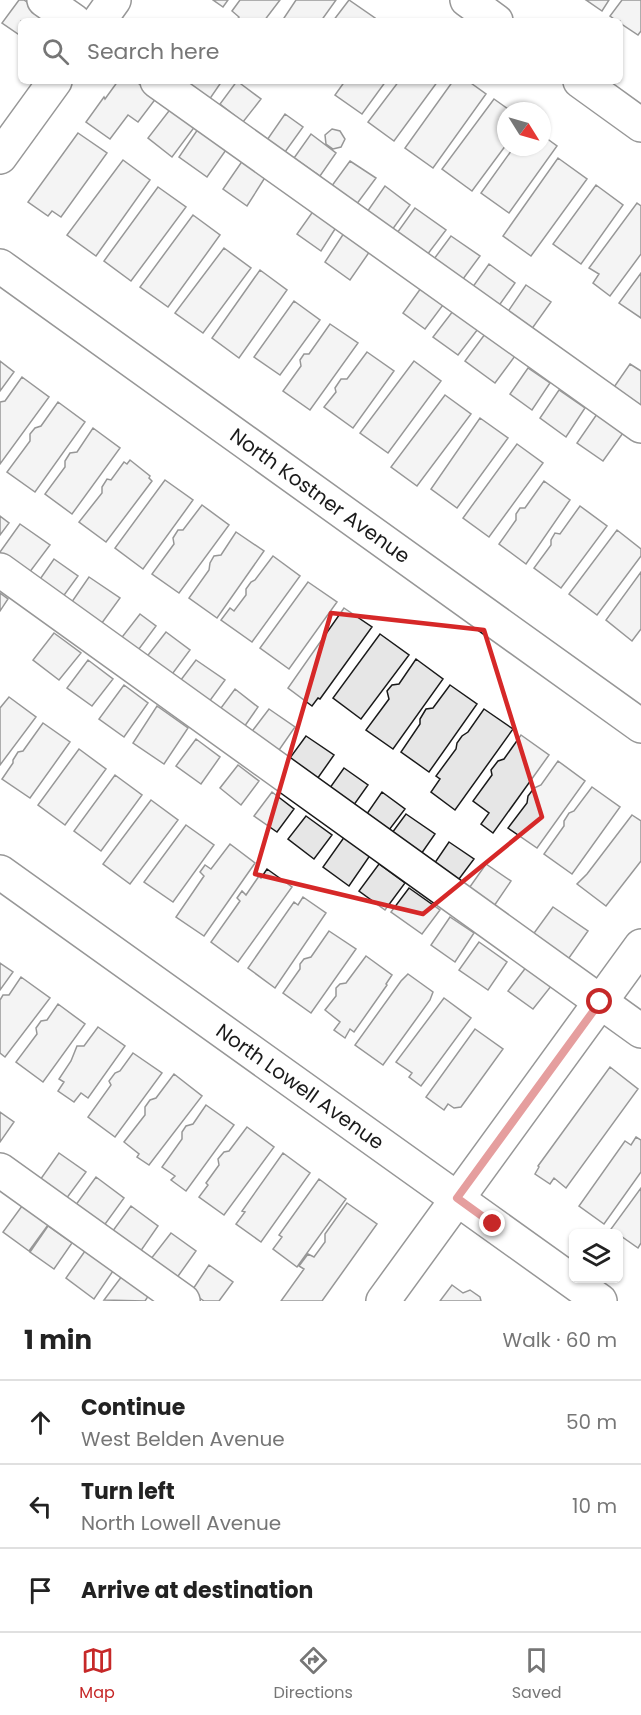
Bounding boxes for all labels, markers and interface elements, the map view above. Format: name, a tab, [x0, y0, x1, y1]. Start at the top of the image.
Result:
search box	[18, 18, 623, 84]
icon: search	[39, 35, 72, 68]
text: Search here	[87, 36, 220, 67]
north arrow	[497, 102, 551, 156]
street label: North Kostner Avenue	[224, 422, 416, 570]
route start	[586, 988, 612, 1014]
street label: North Lowell Avenue	[211, 1017, 390, 1156]
route end	[479, 1210, 505, 1236]
map controls	[569, 1229, 623, 1283]
button: layers	[569, 1229, 623, 1283]
text: 1 min	[24, 1322, 92, 1358]
text: Walk · 60 m	[503, 1326, 617, 1354]
text: Continue	[81, 1392, 185, 1423]
icon: ahead	[24, 1406, 57, 1439]
text: 50 m	[566, 1408, 617, 1436]
text: West Belden Avenue	[81, 1425, 285, 1453]
text: Turn left	[81, 1476, 175, 1507]
icon: left	[24, 1490, 57, 1523]
text: 10 m	[572, 1492, 617, 1520]
text: North Lowell Avenue	[81, 1509, 281, 1537]
icon: arrive	[24, 1574, 57, 1607]
text: Arrive at destination	[81, 1575, 313, 1606]
tab: Map	[79, 1644, 115, 1705]
tab: Directions	[274, 1644, 353, 1705]
tab: Saved	[512, 1644, 562, 1705]

